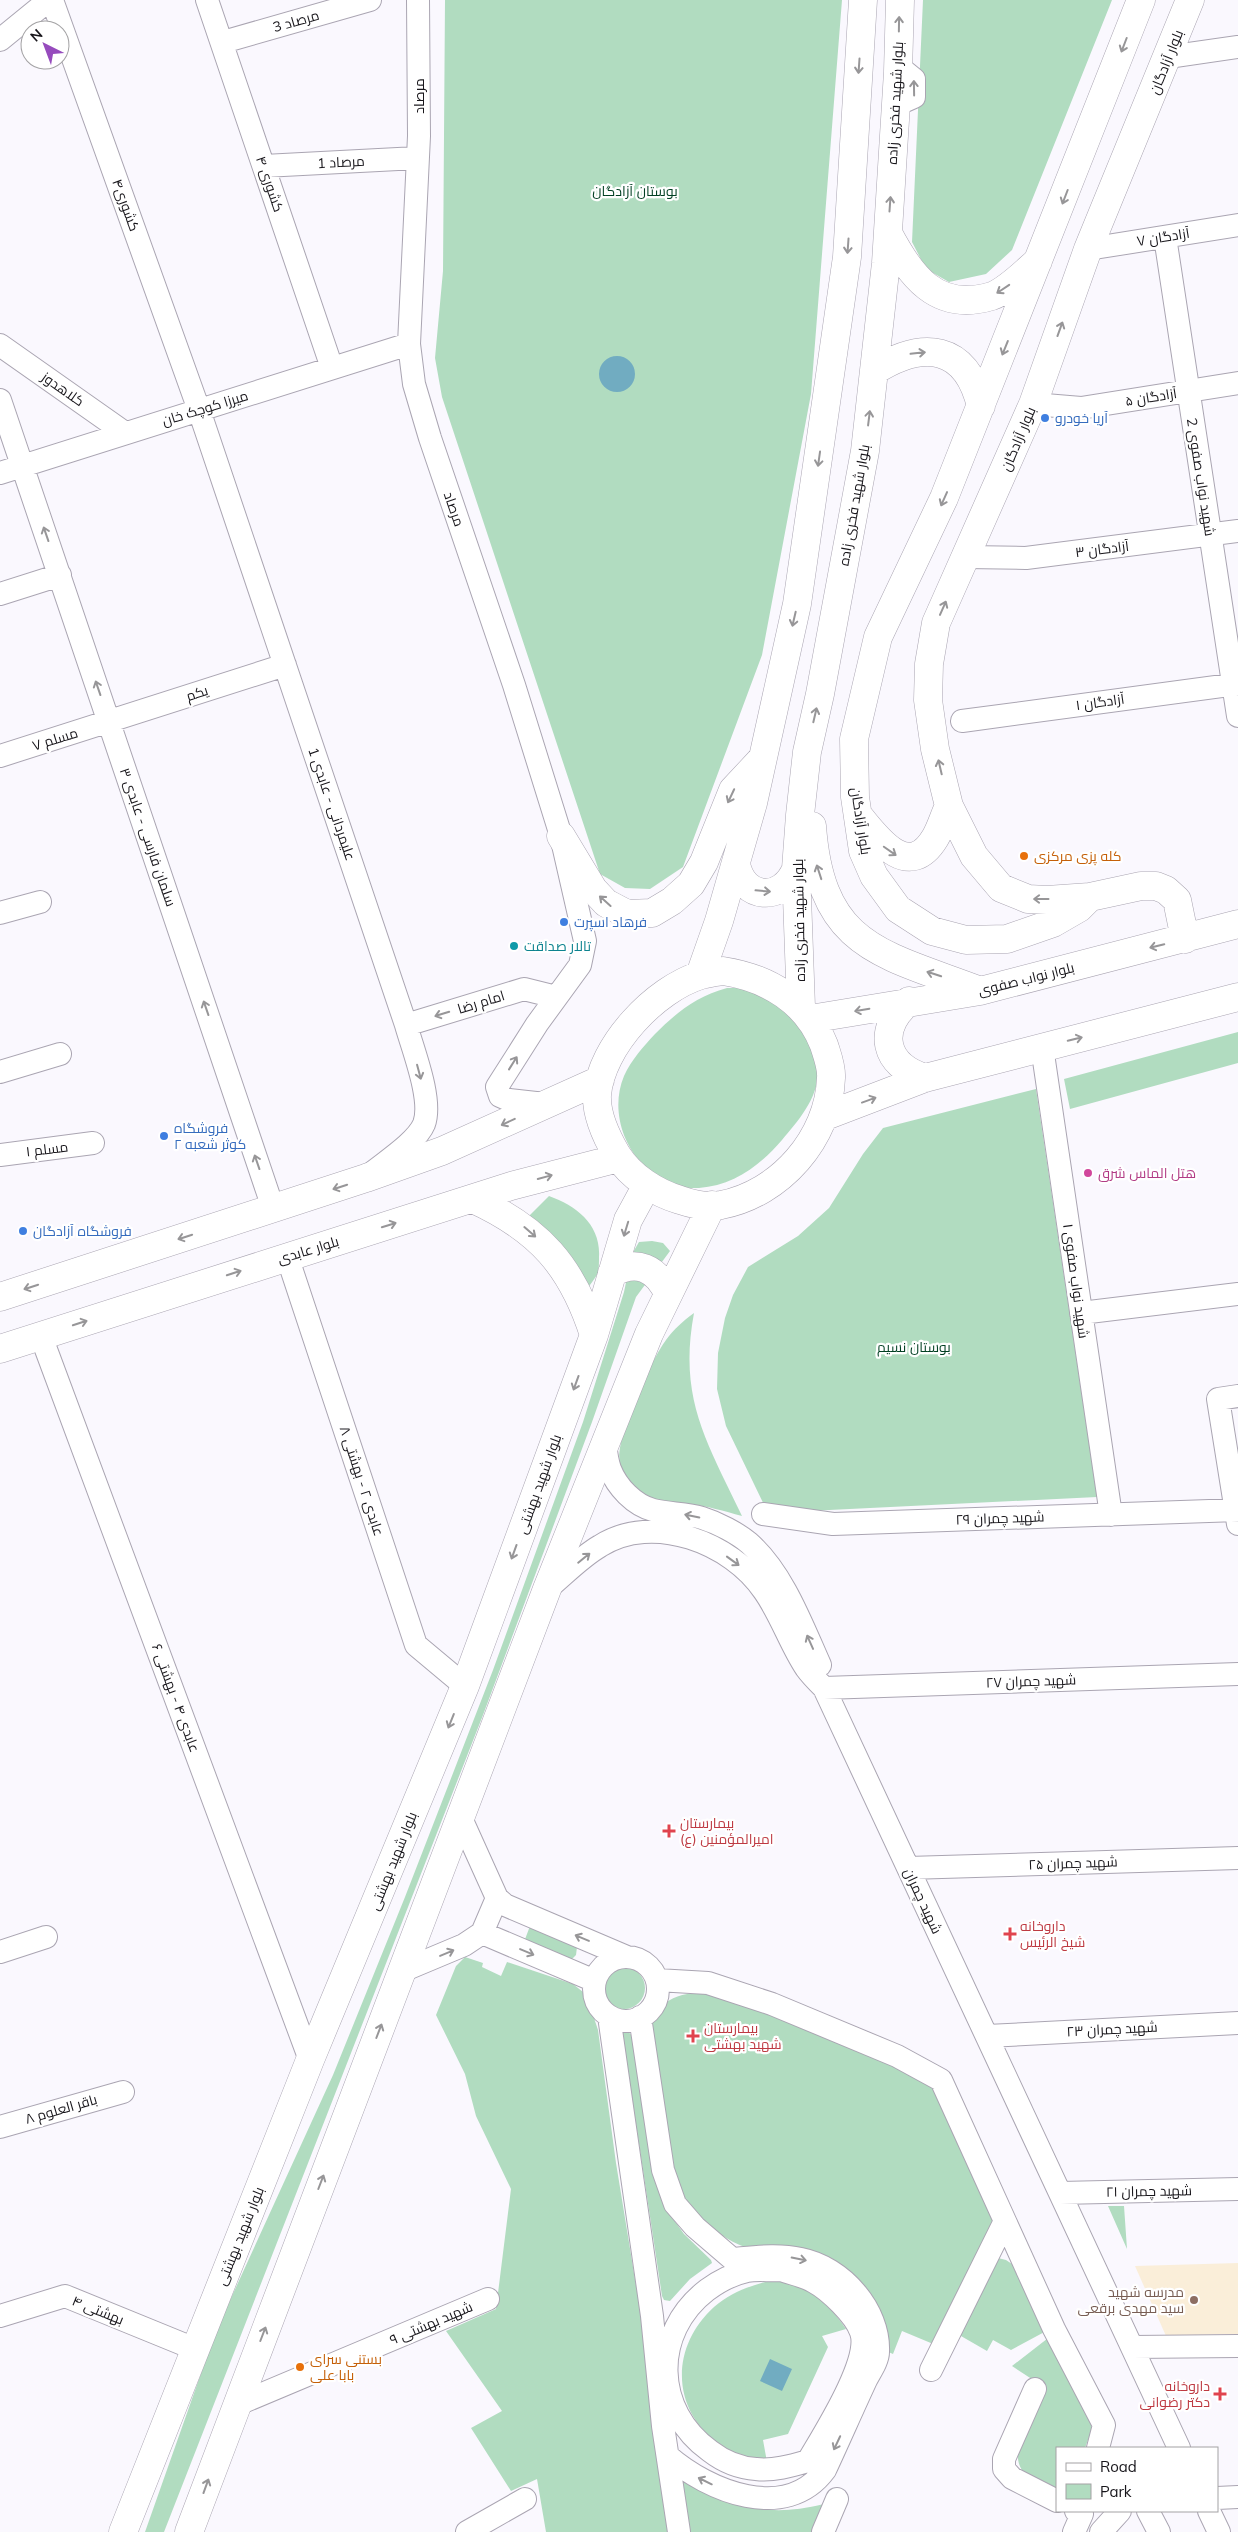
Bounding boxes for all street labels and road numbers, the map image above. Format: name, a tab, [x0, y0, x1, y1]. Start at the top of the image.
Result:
street label: مرصاد 3	[271, 6, 321, 36]
street label: بلوار آزادگان	[1145, 27, 1187, 97]
street label: بلوار شهید فخری زاده	[883, 41, 907, 165]
street label: مرصاد	[410, 78, 428, 114]
street label: مرصاد 1	[317, 152, 365, 172]
street label: کشوری ۴	[252, 154, 288, 214]
street label: کشوری۴	[108, 176, 144, 234]
street label: آزادگان ۷	[1135, 224, 1191, 250]
street label: کلاهدوز	[37, 367, 88, 410]
street label: آزادگان ۵	[1124, 384, 1178, 410]
street label: میرزا کوچک خان	[160, 386, 251, 431]
street label: بلوار آزادگان	[996, 404, 1040, 474]
street label: شهید نواب صفوی 2	[1183, 417, 1219, 537]
street label: بلوار شهید فخری زاده	[834, 443, 874, 567]
street label: مرصاد	[440, 489, 468, 529]
street label: آزادگان ۳	[1074, 537, 1130, 561]
street label: یکم	[184, 681, 211, 706]
street label: آزادگان ۱	[1075, 690, 1126, 714]
street label: مسلم ۷	[30, 724, 80, 755]
street label: علیمردانی - عابدی 1	[304, 745, 360, 863]
street label: سلمان فارسی - عابدی ۳	[116, 765, 180, 909]
street label: بلوار آزادگان	[847, 786, 875, 856]
street label: بلوار شهید فخری زاده	[789, 858, 809, 982]
street label: بلوار نواب صفوی	[976, 958, 1076, 1000]
street label: امام رضا	[455, 986, 507, 1019]
street label: مسلم ۱	[25, 1137, 69, 1162]
street label: شهید نواب صفوی ۱	[1059, 1223, 1093, 1339]
street label: بلوار عابدی	[275, 1232, 341, 1268]
street label: عابدی ۲ - بهشتی ۸	[336, 1424, 388, 1538]
street label: بلوار شهید بهشتی	[513, 1432, 565, 1536]
street label: شهید چمران ۲۹	[955, 1507, 1045, 1530]
street label: عابدی ۴ - بهشتی ۶	[148, 1641, 204, 1755]
street label: شهید چمران ۲۷	[986, 1670, 1077, 1693]
street label: بلوار شهید بهشتی	[365, 1809, 421, 1913]
street label: شهید چمران ۲۵	[1028, 1852, 1118, 1875]
street label: شهید چمران	[899, 1865, 946, 1937]
street label: شهید چمران ۲۳	[1066, 2018, 1158, 2041]
street label: باقر العلوم ۸	[23, 2090, 99, 2129]
street label: شهید چمران ۲۱	[1106, 2181, 1192, 2202]
street label: بلوار شهید بهشتی	[212, 2184, 268, 2288]
street label: بهشتی ۴	[69, 2291, 127, 2329]
street label: شهید بهشتی ۹	[387, 2297, 475, 2349]

